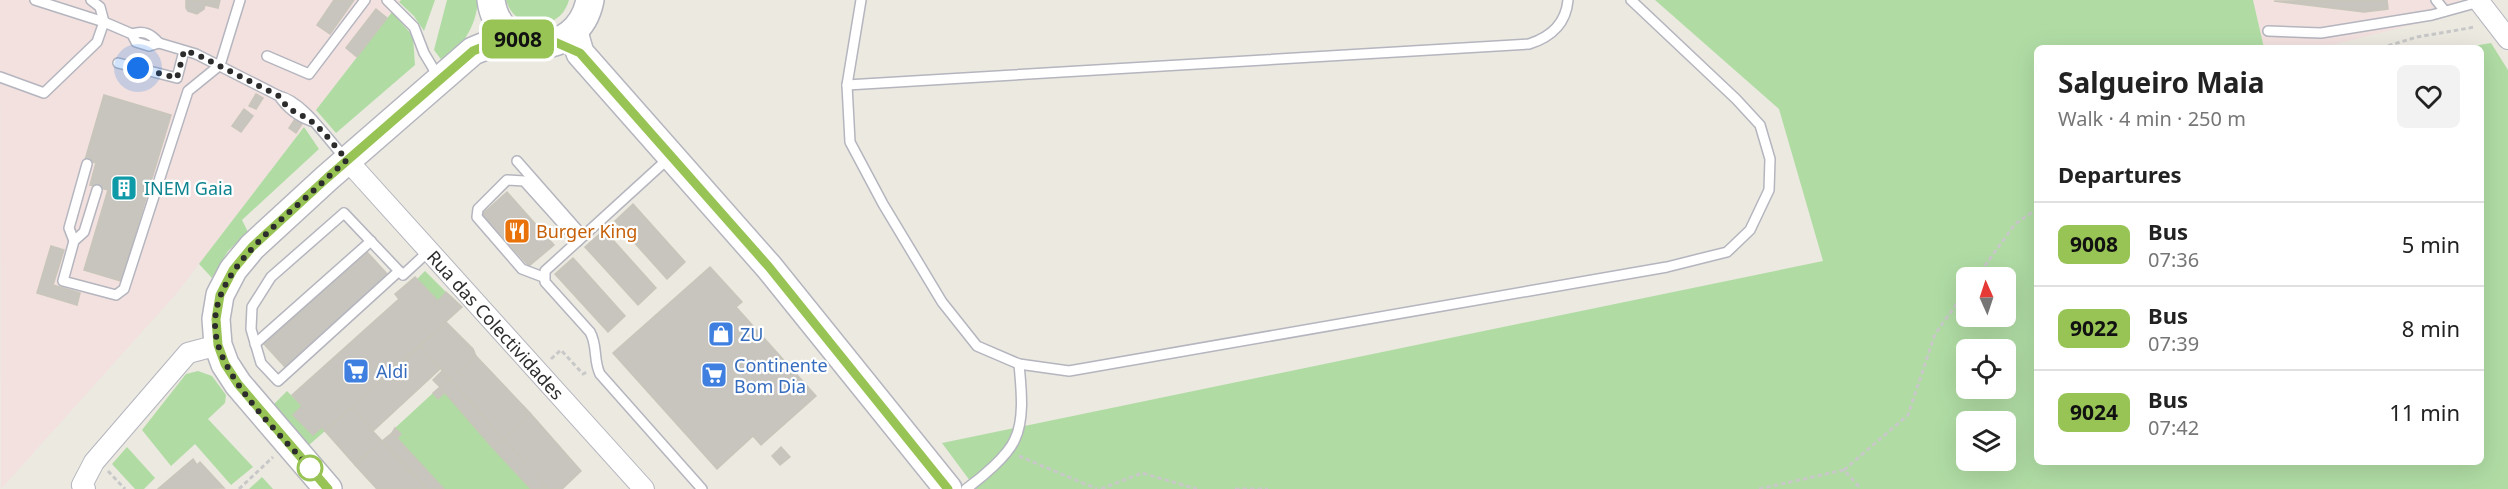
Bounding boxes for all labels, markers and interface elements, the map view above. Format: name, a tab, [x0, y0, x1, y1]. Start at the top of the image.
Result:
line badge: 9008	[476, 20, 560, 58]
text: 9008	[494, 25, 542, 53]
your location	[123, 53, 153, 83]
text: Salgueiro Maia	[2058, 63, 2265, 101]
button: heart	[2397, 65, 2460, 128]
text: Walk · 4 min · 250 m	[2058, 105, 2246, 132]
text: Departures	[2058, 159, 2182, 189]
building icon: INEM Gaia	[109, 173, 139, 203]
place label: INEM Gaia	[144, 176, 233, 200]
restaurant icon: Burger King	[502, 216, 532, 246]
text: Bus	[2148, 216, 2188, 246]
place label: Burger King	[536, 219, 637, 243]
text: 5 min	[2402, 229, 2460, 259]
text: 9008	[2070, 230, 2118, 258]
street label: Rua das Colectividades	[422, 245, 569, 405]
text: 07:36	[2148, 246, 2199, 273]
north arrow	[1956, 267, 2016, 327]
map controls	[1956, 267, 2016, 471]
text: Bus	[2148, 300, 2188, 330]
text: 8 min	[2402, 313, 2460, 343]
text: 9022	[2070, 314, 2118, 342]
shop icon: ZU	[706, 319, 736, 349]
place label: ZU	[740, 322, 763, 346]
text: 07:39	[2148, 330, 2199, 357]
button: locate	[1956, 339, 2016, 399]
place label: Continente Bom Dia	[734, 353, 828, 398]
supermarket icon: Aldi	[341, 356, 371, 386]
place label: Aldi	[376, 359, 408, 383]
supermarket icon: Continente Bom Dia	[699, 360, 729, 390]
text: Bus	[2148, 384, 2188, 414]
text: 11 min	[2389, 397, 2460, 427]
text: 9024	[2070, 398, 2118, 426]
button: layers	[1956, 411, 2016, 471]
text: 07:42	[2148, 414, 2199, 441]
unlabelled marker	[297, 455, 323, 481]

